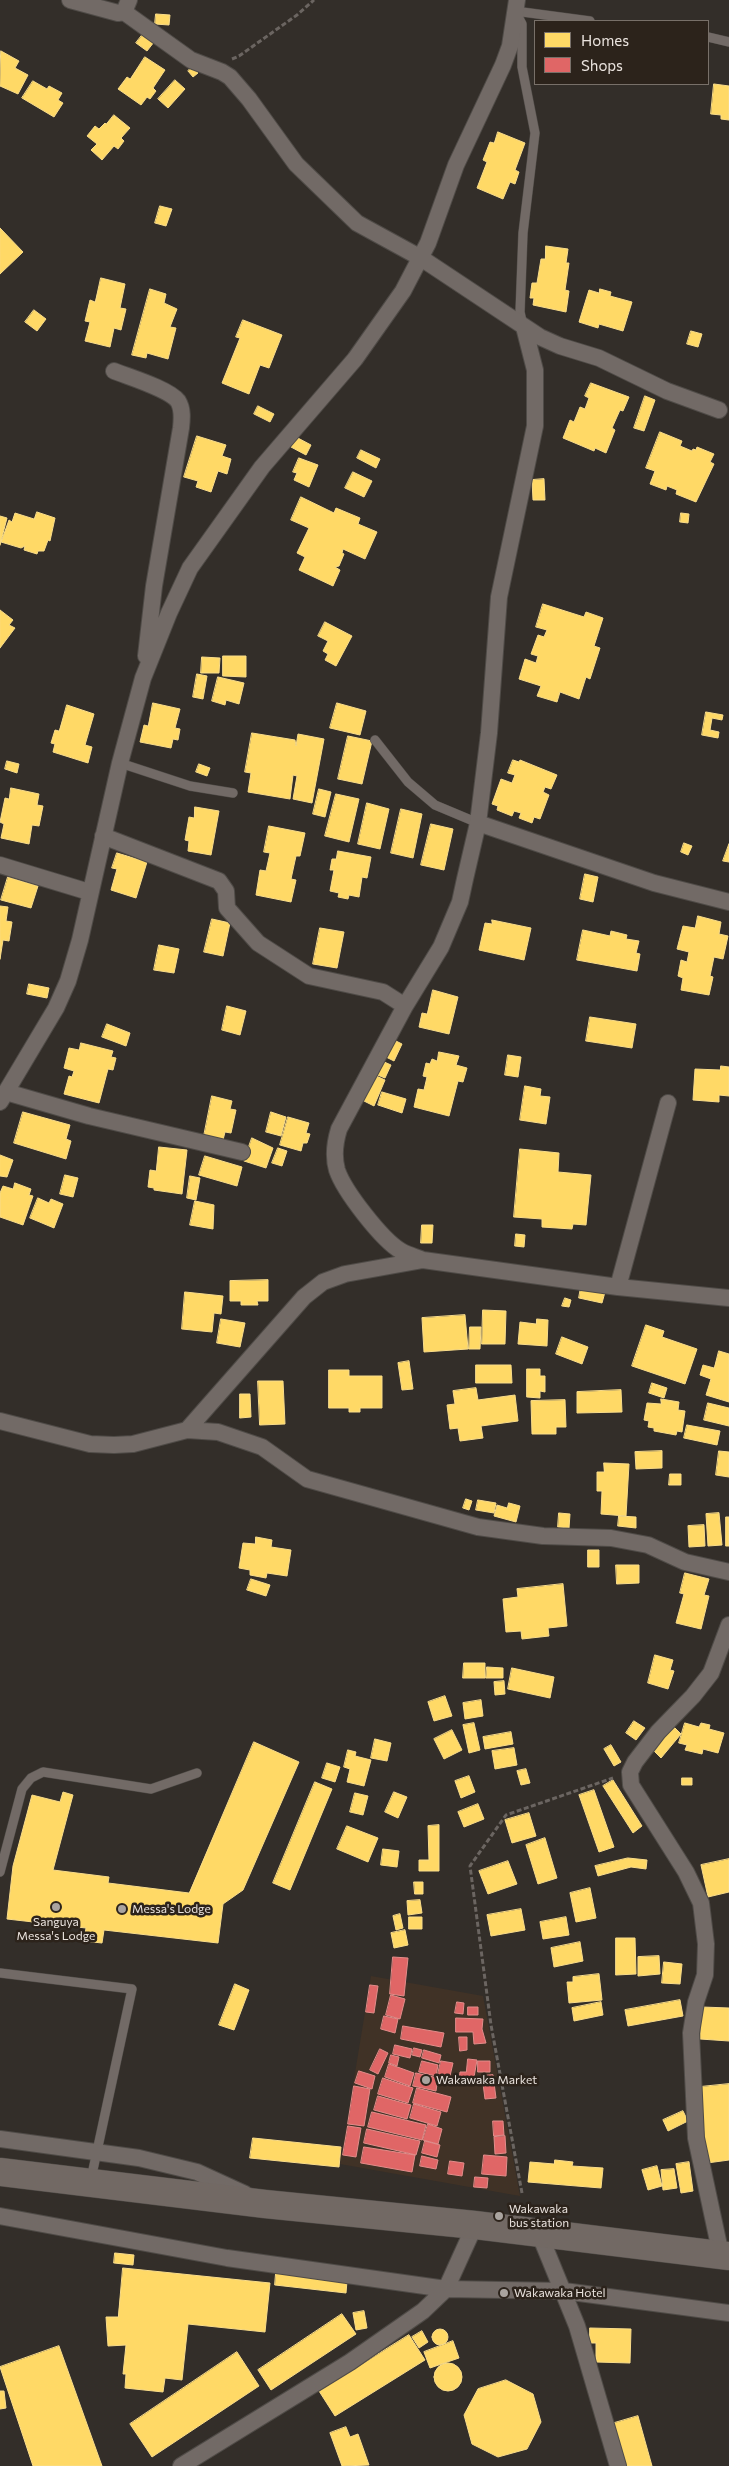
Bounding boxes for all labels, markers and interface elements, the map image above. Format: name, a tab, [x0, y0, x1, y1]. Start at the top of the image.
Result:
legend	[534, 20, 709, 85]
text: Homes	[581, 31, 629, 49]
text: Shops	[581, 56, 623, 74]
marker: Sanguya Messa's Lodge	[50, 1901, 62, 1913]
place label: Messa's Lodge	[132, 1902, 211, 1916]
marker: Messa's Lodge	[116, 1903, 128, 1915]
place label: Sanguya Messa's Lodge	[17, 1915, 95, 1943]
place label: Wakawaka Market	[436, 2073, 537, 2087]
marker: Wakawaka Market	[420, 2074, 432, 2086]
place label: Wakawaka bus station	[509, 2202, 569, 2230]
marker: Wakawaka bus station	[493, 2210, 505, 2222]
place label: Wakawaka Hotel	[514, 2286, 606, 2300]
marker: Wakawaka Hotel	[498, 2287, 510, 2299]

